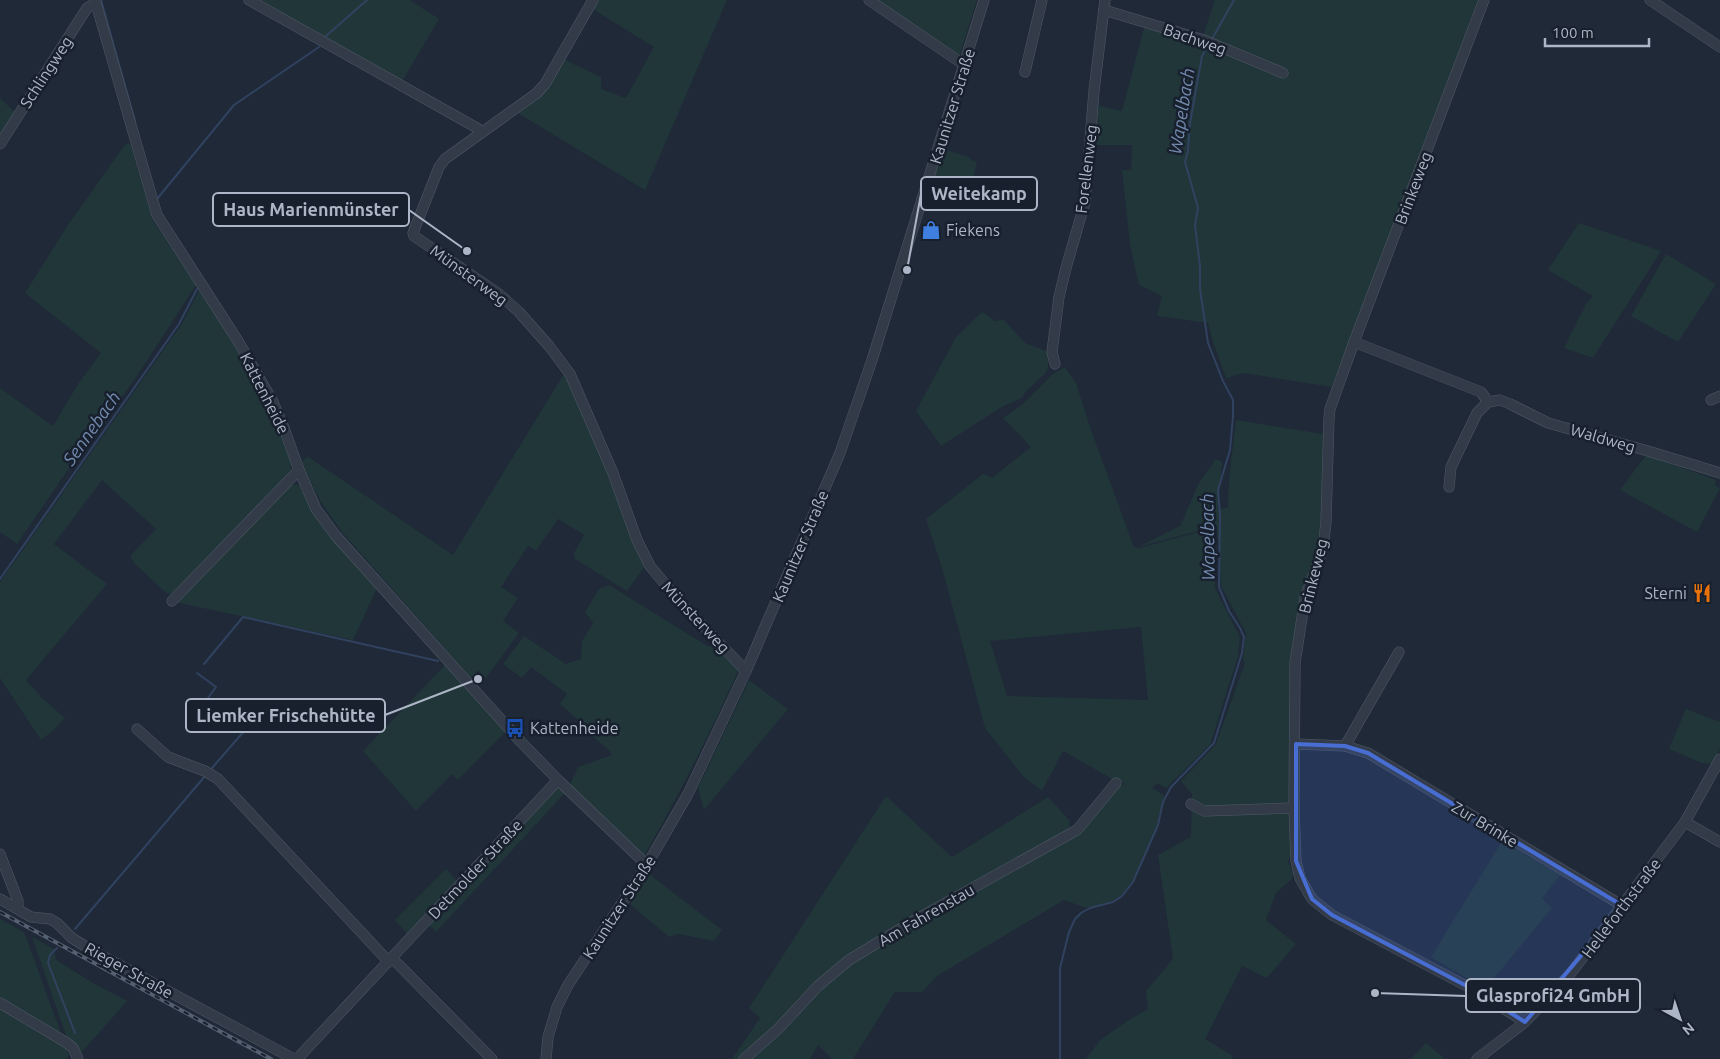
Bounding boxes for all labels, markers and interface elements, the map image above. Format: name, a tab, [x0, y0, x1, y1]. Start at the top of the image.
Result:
scale bar	[1545, 15, 1649, 47]
street label: Bachweg	[1161, 20, 1229, 58]
text: 100 m	[1552, 24, 1594, 41]
street label: Schlingweg	[16, 33, 76, 111]
street label: Kaunitzer Straße	[926, 46, 978, 166]
water label: Wapelbach	[1164, 66, 1198, 156]
street label: Forellenweg	[1072, 124, 1100, 214]
street label: Brinkeweg	[1391, 149, 1435, 227]
callout: Weitekamp	[921, 177, 1037, 210]
text: Weitekamp	[931, 183, 1027, 203]
callout: Haus Marienmünster	[213, 193, 409, 226]
text: Haus Marienmünster	[223, 199, 399, 219]
shop icon: Fiekens	[920, 219, 942, 241]
place label: Fiekens	[946, 221, 1000, 239]
street label: Münsterweg	[427, 241, 511, 309]
street label: Kattenheide	[237, 349, 293, 437]
water label: Sennebach	[58, 387, 124, 469]
street label: Waldweg	[1568, 420, 1638, 456]
street label: Kaunitzer Straße	[768, 487, 832, 605]
water label: Wapelbach	[1196, 493, 1218, 581]
street label: Brinkeweg	[1295, 537, 1331, 615]
street label: Münsterweg	[658, 578, 734, 656]
restaurant icon: Sterni	[1691, 582, 1713, 604]
place label: Sterni	[1644, 584, 1687, 602]
callout: Liemker Frischehütte	[186, 699, 385, 732]
text: Liemker Frischehütte	[196, 705, 376, 725]
bus stop icon: Kattenheide	[504, 717, 526, 739]
place label: Kattenheide	[530, 719, 619, 737]
street label: Zur Brinke	[1449, 797, 1521, 851]
street label: Detmolder Straße	[424, 816, 526, 922]
street label: Kaunitzer Straße	[579, 852, 659, 962]
street label: Helleforthstraße	[1578, 855, 1664, 961]
street label: Am Fahrenstau	[875, 880, 977, 950]
street label: Rieger Straße	[82, 938, 176, 1002]
callout: Glasprofi24 GmbH	[1466, 979, 1640, 1012]
text: Glasprofi24 GmbH	[1476, 985, 1630, 1005]
north arrow	[1655, 994, 1705, 1044]
text: N	[1679, 1019, 1698, 1038]

